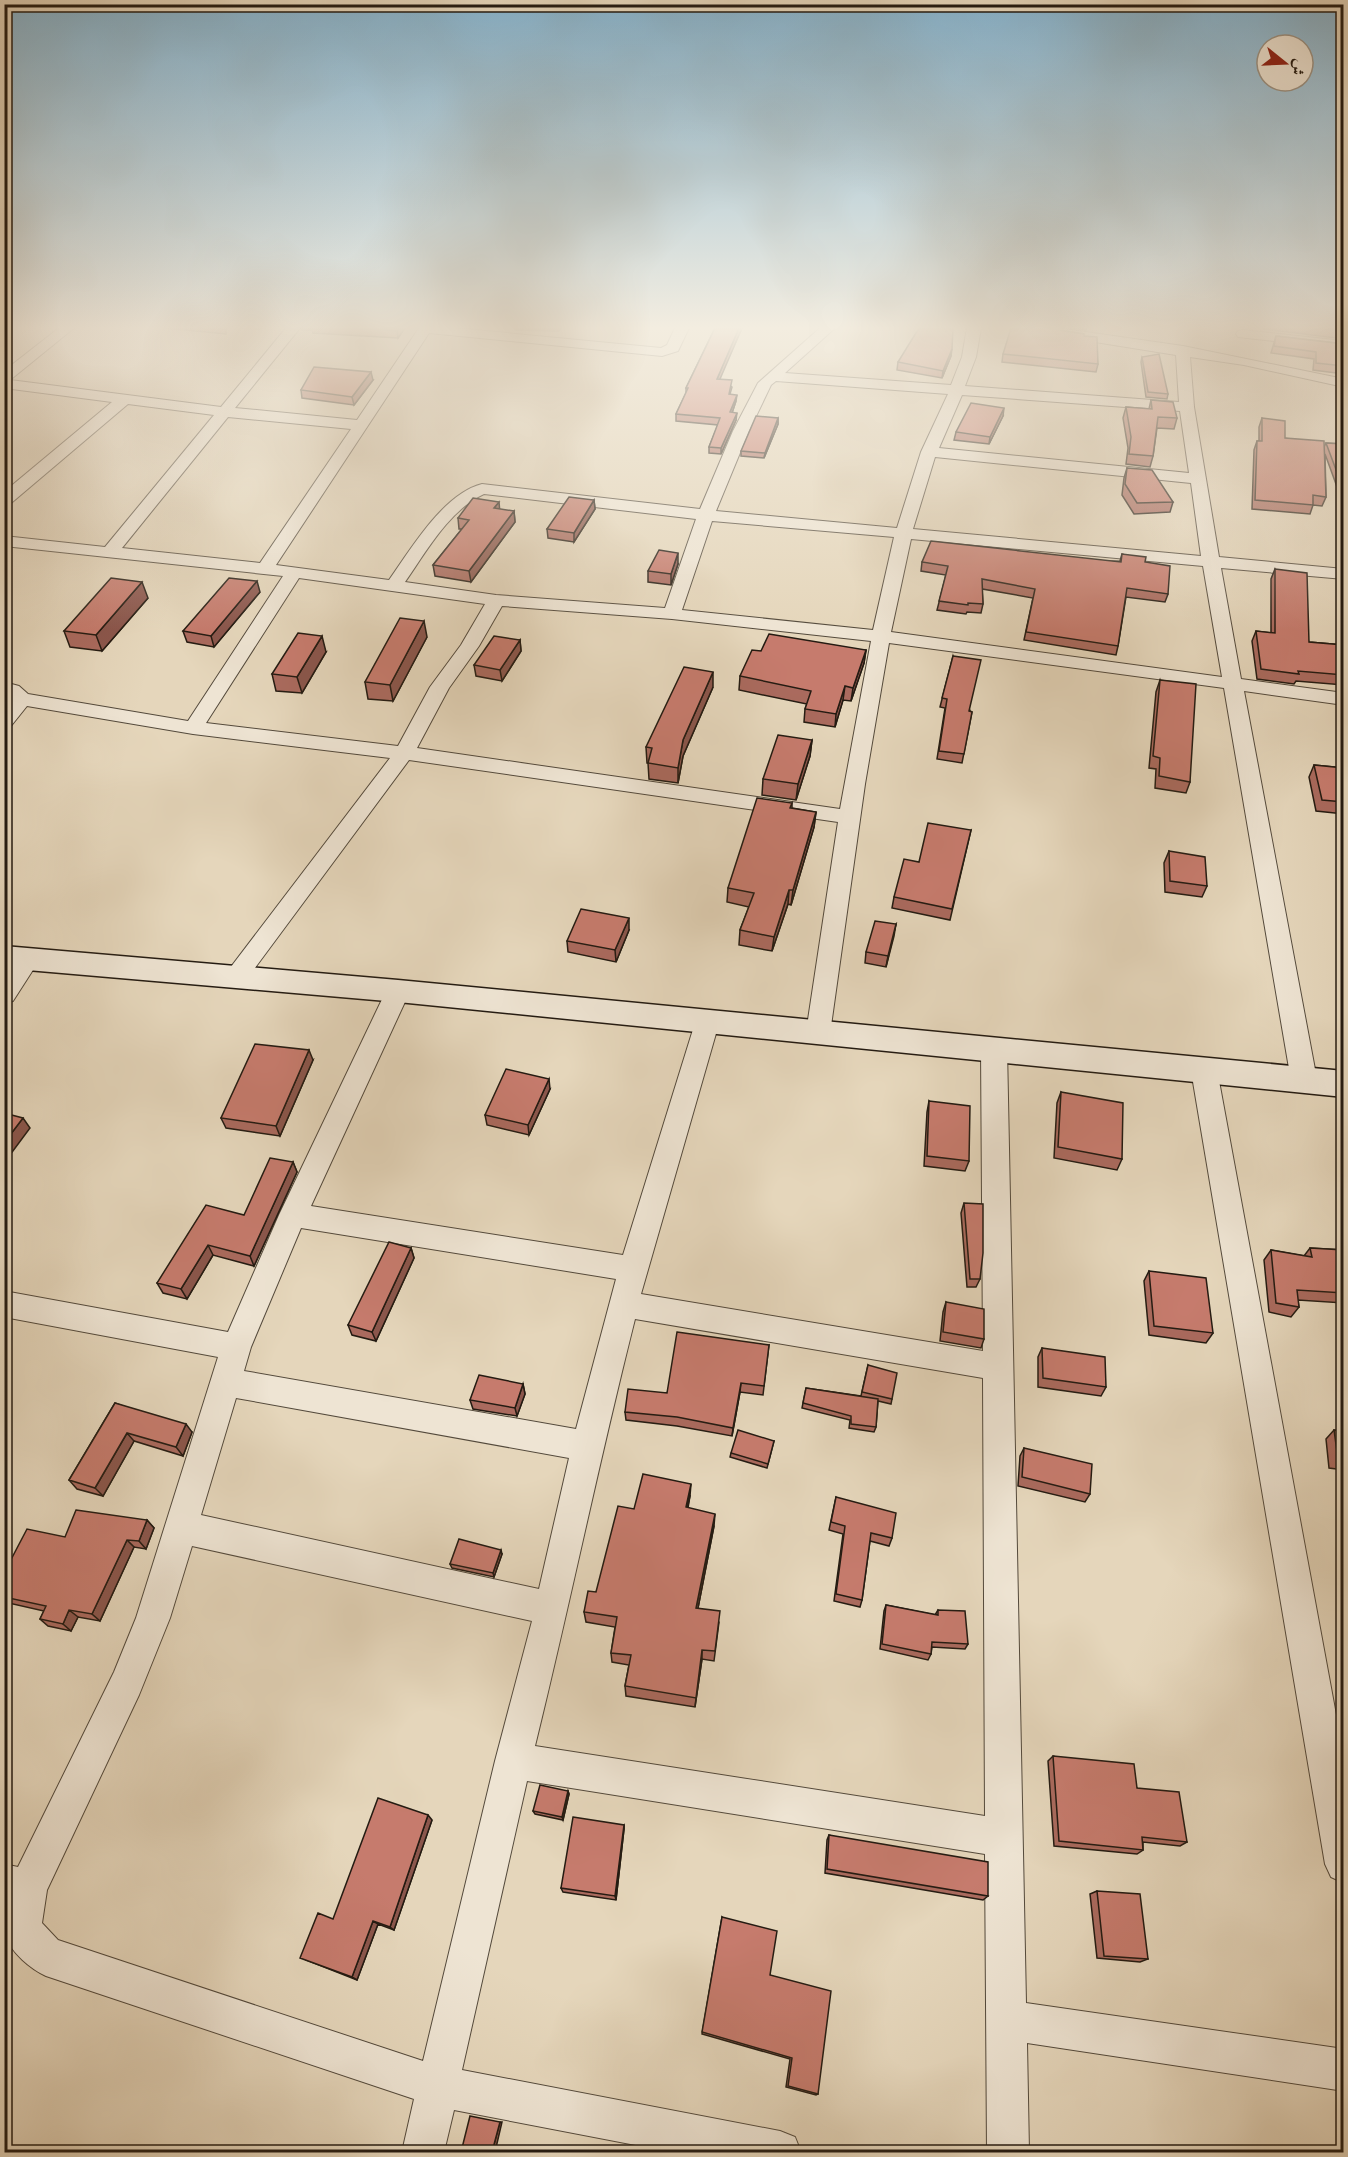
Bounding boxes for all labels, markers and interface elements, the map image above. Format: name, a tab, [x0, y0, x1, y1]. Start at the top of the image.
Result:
north arrow	[1255, 33, 1315, 93]
text: ش	[1286, 57, 1310, 78]

